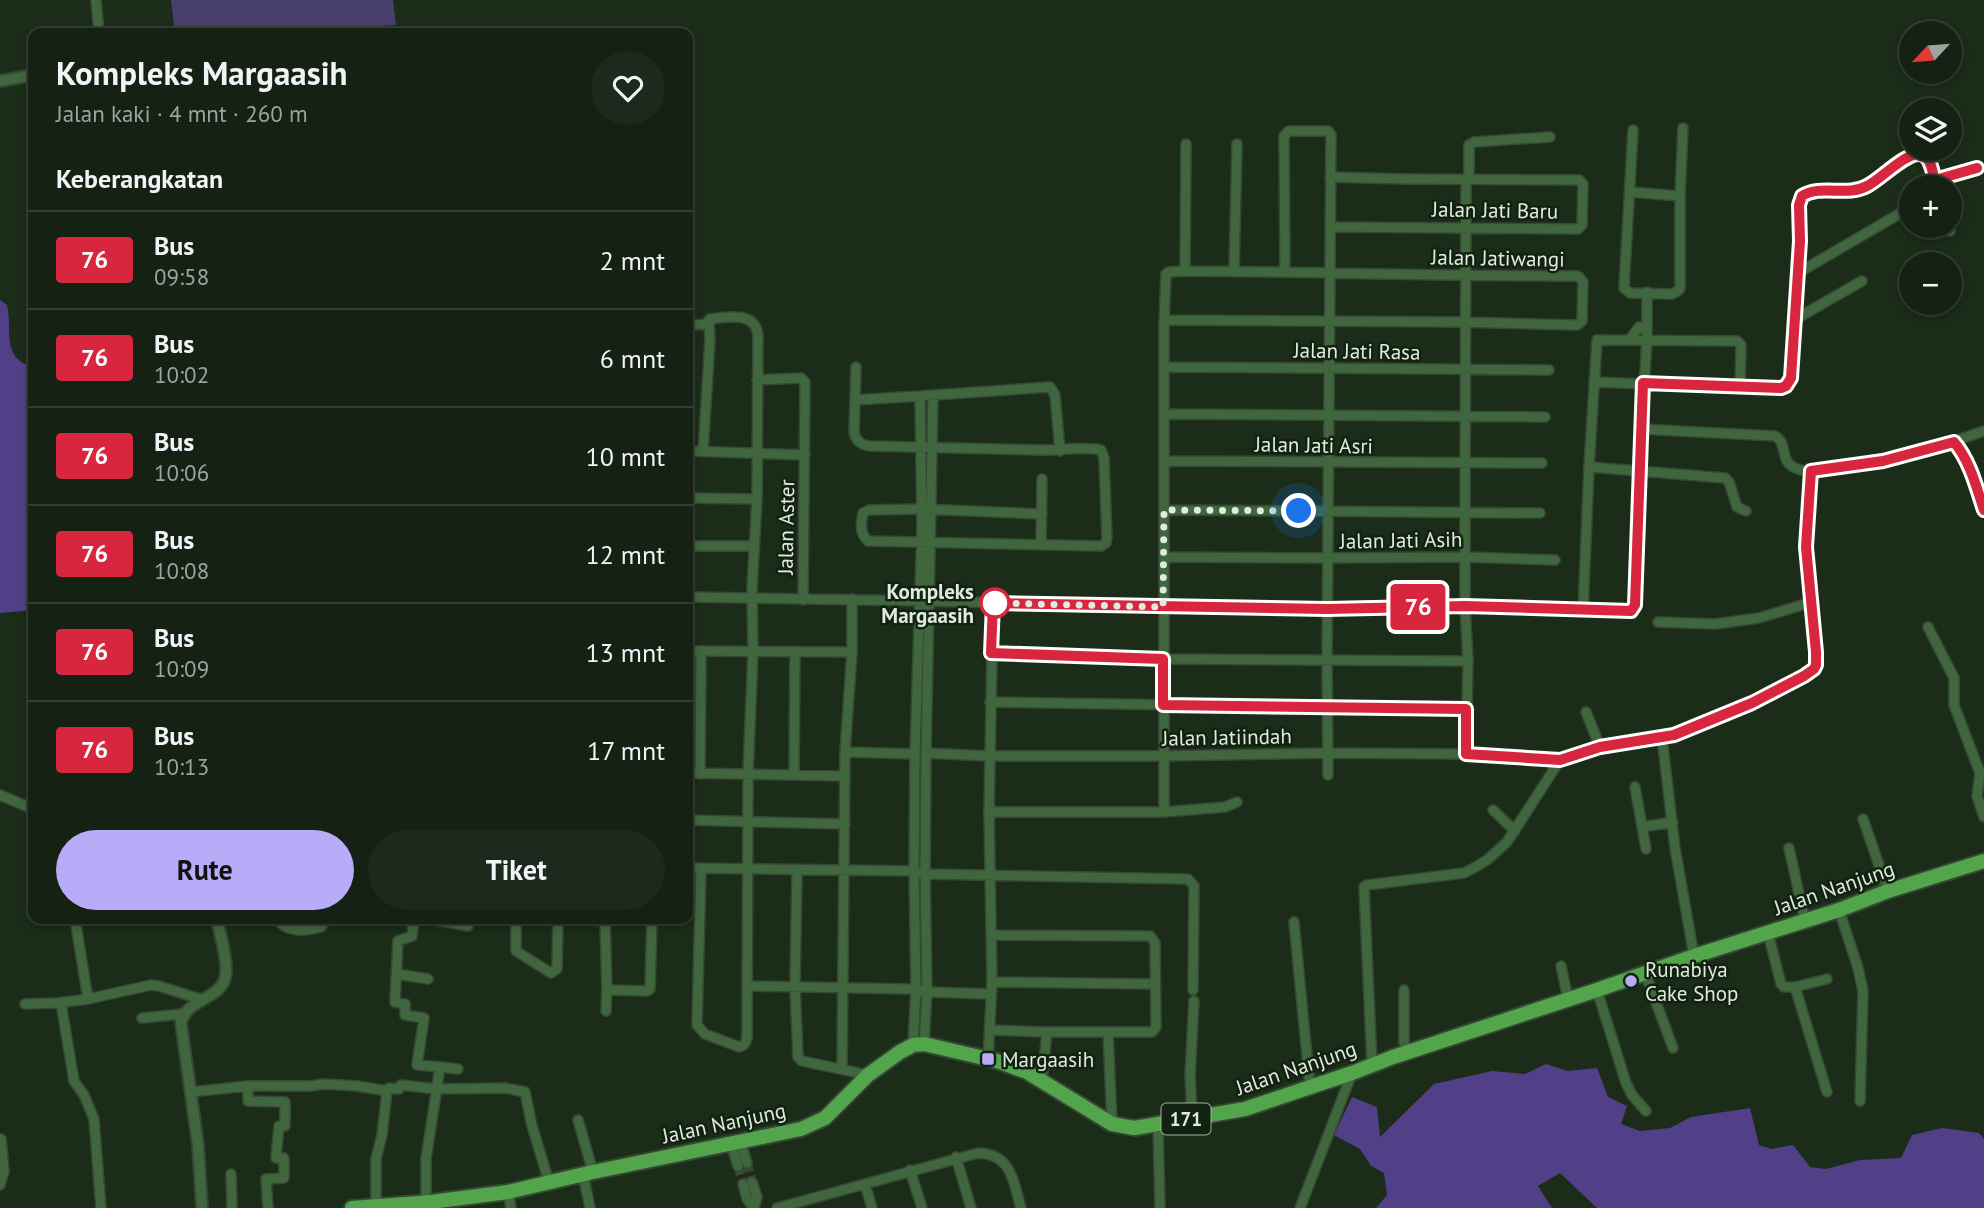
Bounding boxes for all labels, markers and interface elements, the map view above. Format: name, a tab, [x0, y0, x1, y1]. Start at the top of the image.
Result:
north arrow	[1899, 21, 1962, 84]
map controls	[1899, 21, 1962, 315]
text: Kompleks Margaasih	[56, 51, 348, 94]
button: heart	[591, 51, 665, 125]
button: layers	[1899, 98, 1962, 161]
text: Jalan kaki · 4 mnt · 260 m	[56, 99, 308, 128]
text: Keberangkatan	[56, 162, 223, 195]
button: +	[1899, 175, 1962, 238]
street label: Jalan Jati Baru	[1431, 195, 1558, 225]
text: Bus	[154, 229, 194, 262]
street label: Jalan Jatiwangi	[1430, 243, 1565, 273]
text: 76	[81, 244, 108, 275]
text: 2 mnt	[600, 244, 665, 277]
button: −	[1899, 252, 1962, 315]
text: 09:58	[154, 262, 209, 291]
text: Bus	[154, 327, 194, 360]
street label: Jalan Jati Rasa	[1292, 336, 1421, 366]
text: 76	[81, 342, 108, 373]
text: 6 mnt	[600, 342, 665, 375]
text: 10:02	[154, 360, 209, 389]
text: Bus	[154, 425, 194, 458]
street label: Jalan Jati Asri	[1254, 430, 1373, 460]
text: 76	[81, 440, 108, 471]
text: 10 mnt	[586, 440, 665, 473]
text: 10:06	[154, 458, 209, 487]
street label: Jalan Aster	[772, 479, 800, 576]
your location	[1281, 493, 1316, 528]
text: Bus	[154, 523, 194, 556]
street label: Jalan Jati Asih	[1338, 525, 1463, 555]
text: 76	[81, 538, 108, 569]
text: 12 mnt	[586, 538, 665, 571]
text: 10:08	[154, 556, 209, 585]
place label: Kompleks Margaasih	[881, 578, 974, 629]
line badge: 76	[1386, 584, 1450, 630]
marker: Kompleks Margaasih	[980, 588, 1010, 618]
text: 76	[1404, 591, 1432, 622]
text: Bus	[154, 621, 194, 654]
text: 76	[81, 636, 108, 667]
text: 13 mnt	[586, 636, 665, 669]
text: 10:09	[154, 654, 209, 683]
text: Bus	[154, 719, 194, 752]
street label: Jalan Jatiindah	[1161, 722, 1292, 752]
text: 76	[81, 734, 108, 765]
text: 17 mnt	[587, 734, 665, 767]
text: 10:13	[154, 752, 209, 781]
button: Rute	[56, 830, 354, 910]
button: Tiket	[368, 830, 665, 910]
street label: Jalan Nanjung	[1769, 855, 1898, 922]
place label: Runabiya Cake Shop	[1645, 956, 1738, 1007]
marker: Runabiya Cake Shop	[1623, 973, 1639, 989]
street label: Jalan Nanjung	[1231, 1035, 1360, 1102]
place label: Margaasih	[1002, 1046, 1094, 1073]
marker: Margaasih	[980, 1051, 996, 1067]
street label: Jalan Nanjung	[659, 1097, 788, 1150]
road number: 171	[1162, 1104, 1210, 1134]

